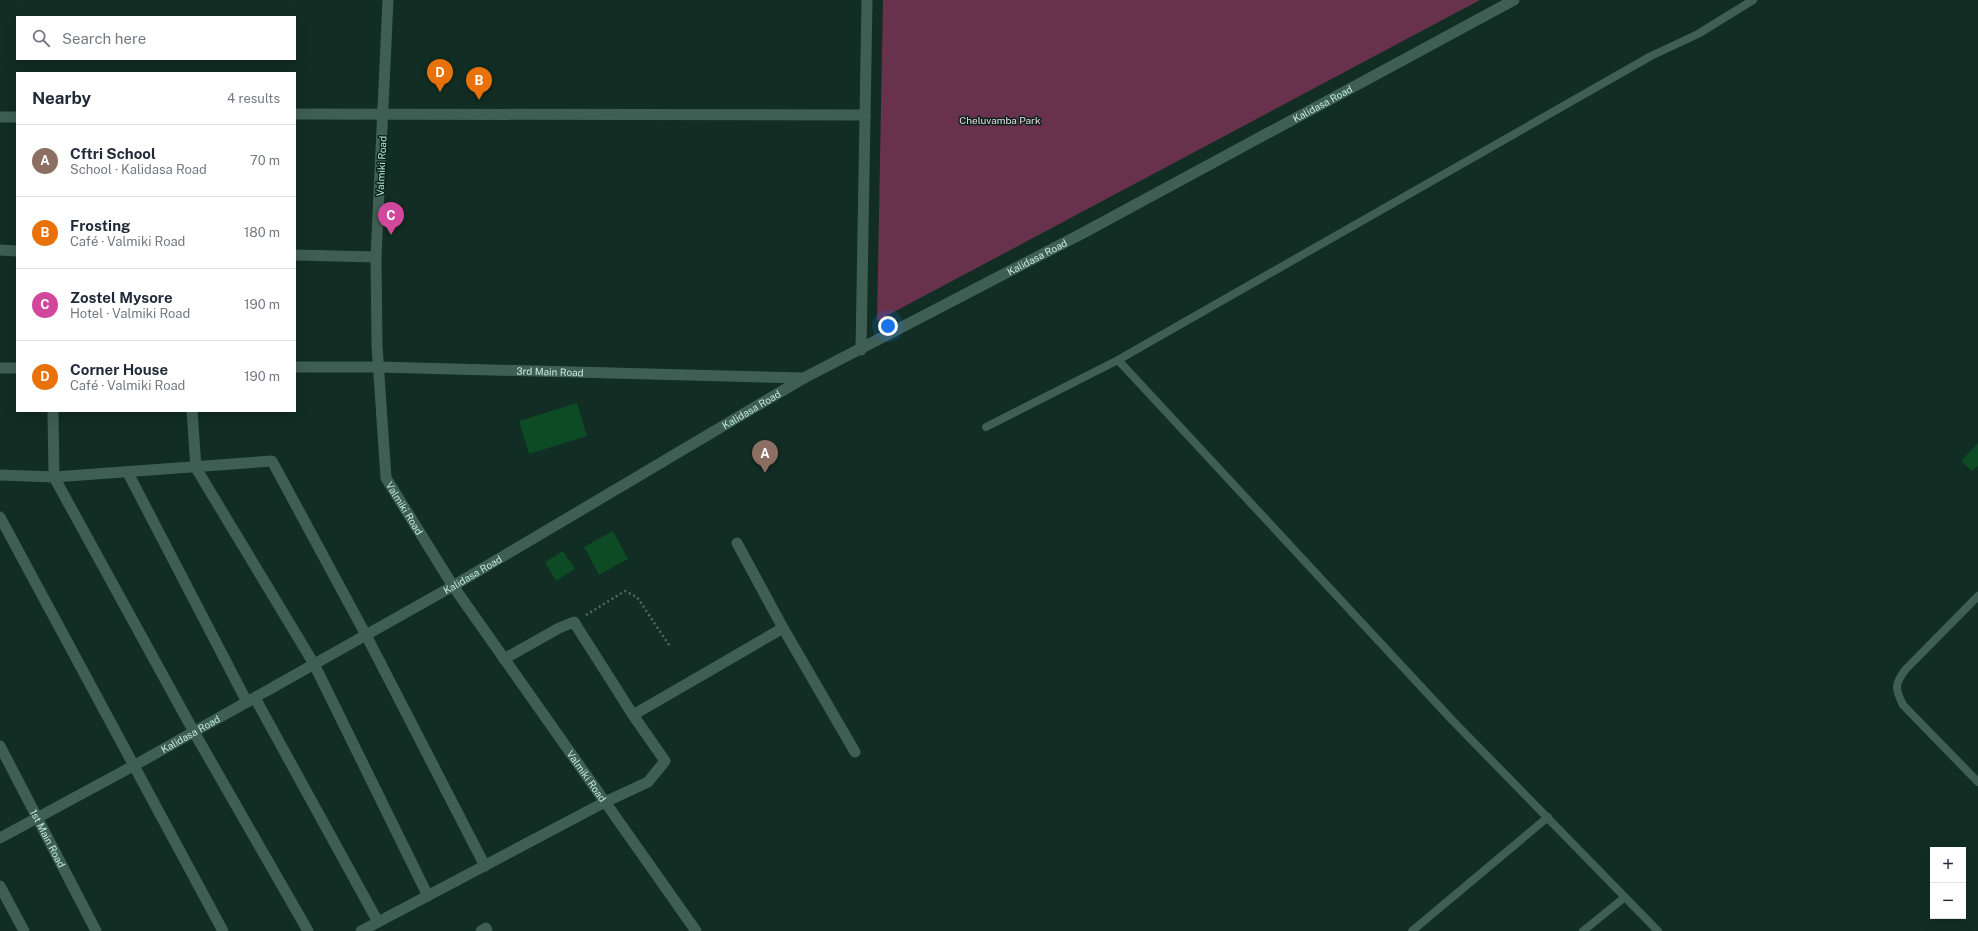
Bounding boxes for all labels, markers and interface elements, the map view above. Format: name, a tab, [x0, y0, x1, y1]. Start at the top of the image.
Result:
search box	[16, 16, 296, 60]
icon: search	[30, 27, 52, 49]
text: Search here	[62, 30, 146, 47]
pin: D	[427, 59, 453, 92]
pin: B	[466, 67, 492, 100]
street label: Kalidasa Road	[1291, 83, 1354, 125]
text: Nearby	[32, 88, 91, 108]
text: 4 results	[227, 91, 280, 106]
park label: Cheluvamba Park	[959, 114, 1041, 126]
street label: Valmiki Road	[373, 136, 389, 196]
text: Cftri School	[70, 145, 156, 162]
text: A	[40, 153, 50, 168]
text: 70 m	[250, 153, 280, 168]
text: School · Kalidasa Road	[70, 162, 207, 177]
pin: C	[378, 202, 404, 235]
text: Frosting	[70, 217, 130, 234]
text: B	[41, 225, 49, 240]
text: 180 m	[244, 225, 280, 240]
text: Café · Valmiki Road	[70, 234, 185, 249]
street label: Kalidasa Road	[1005, 236, 1069, 277]
text: Zostel Mysore	[70, 289, 173, 306]
text: C	[40, 297, 50, 312]
text: 190 m	[244, 297, 280, 312]
text: Hotel · Valmiki Road	[70, 306, 190, 321]
your location	[878, 316, 898, 336]
text: Corner House	[70, 361, 168, 378]
street label: 3rd Main Road	[516, 365, 584, 378]
text: D	[40, 369, 50, 384]
text: 190 m	[244, 369, 280, 384]
text: Café · Valmiki Road	[70, 378, 185, 393]
street label: Kalidasa Road	[720, 387, 783, 431]
pin: A	[752, 440, 778, 473]
street label: Valmiki Road	[384, 479, 426, 537]
street label: Kalidasa Road	[441, 552, 504, 596]
street label: Kalidasa Road	[159, 712, 222, 755]
street label: Valmiki Road	[565, 748, 609, 804]
street label: 1st Main Road	[28, 807, 68, 870]
map controls	[1930, 847, 1966, 919]
button: +	[1930, 847, 1966, 883]
button: −	[1930, 883, 1966, 919]

